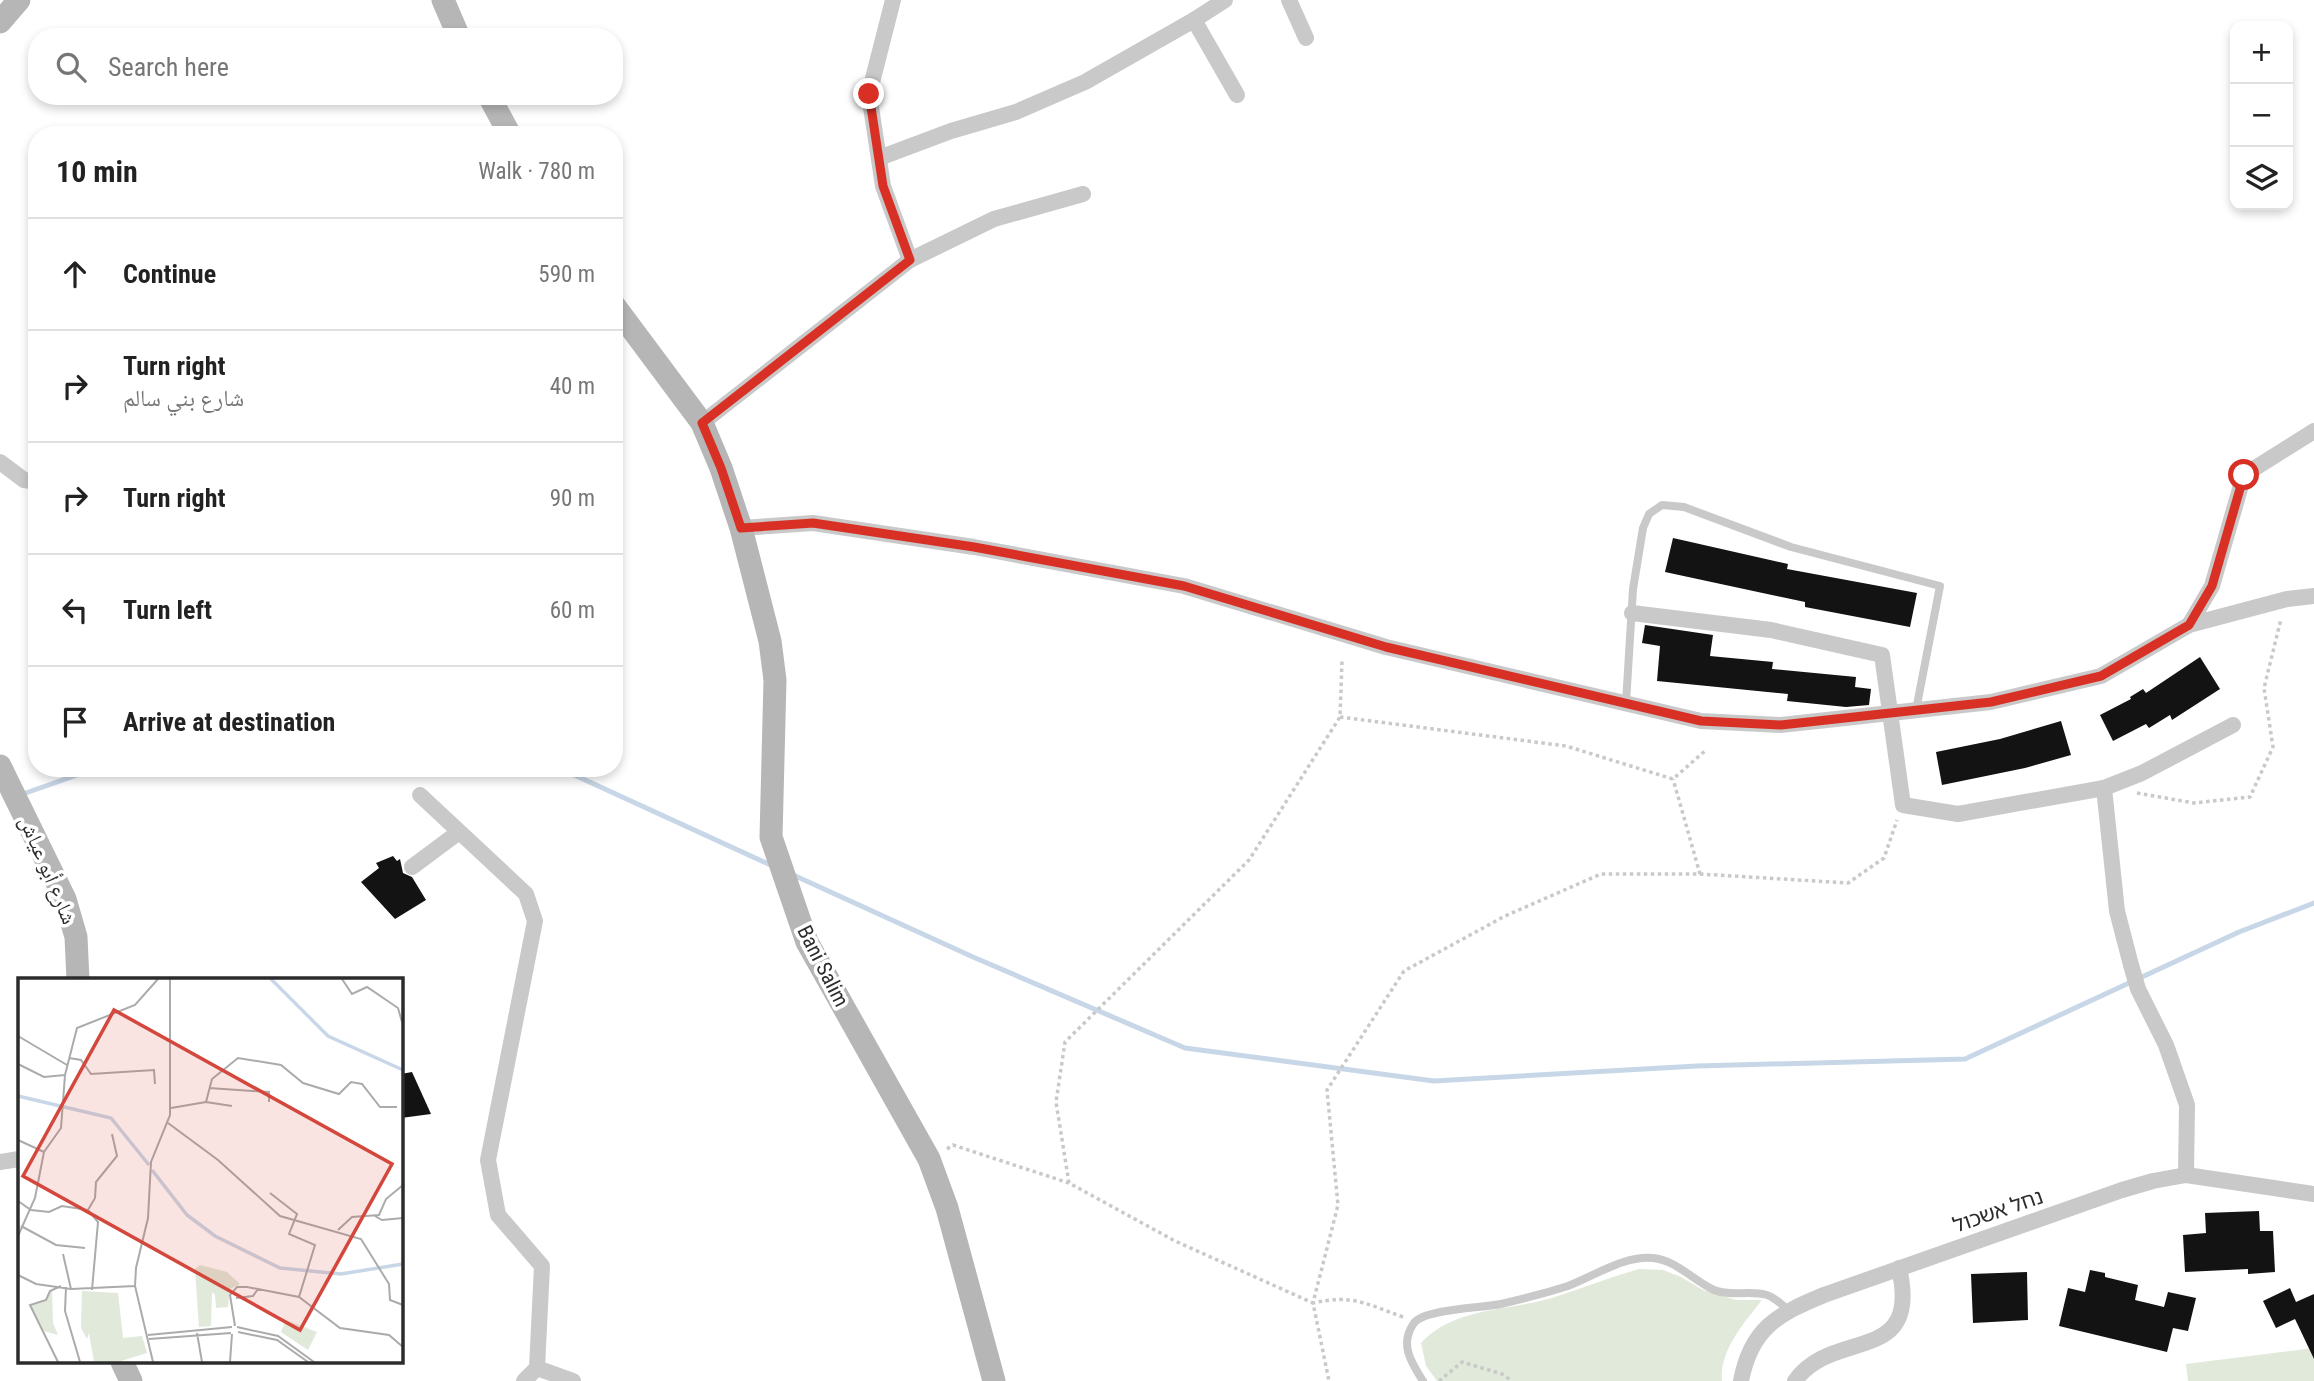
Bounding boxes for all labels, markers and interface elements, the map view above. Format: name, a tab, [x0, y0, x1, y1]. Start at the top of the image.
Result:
map controls	[2230, 21, 2293, 210]
button: +	[2230, 21, 2293, 84]
search box	[28, 28, 623, 105]
icon: search	[52, 48, 90, 86]
text: Search here	[108, 52, 229, 82]
route end	[853, 78, 884, 109]
button: −	[2230, 84, 2293, 147]
button: layers	[2230, 147, 2293, 210]
text: 10 min	[56, 154, 138, 189]
text: Walk · 780 m	[478, 158, 595, 185]
icon: ahead	[56, 255, 94, 293]
text: Continue	[123, 259, 216, 289]
text: 590 m	[538, 261, 595, 288]
text: Turn right	[123, 351, 225, 381]
icon: right	[56, 367, 94, 405]
text: 40 m	[550, 373, 595, 400]
text: شارع بني سالم	[123, 385, 244, 412]
route start	[2228, 459, 2259, 490]
icon: right	[56, 479, 94, 517]
text: Turn right	[123, 483, 225, 513]
text: 90 m	[550, 485, 595, 512]
icon: left	[56, 591, 94, 629]
text: Turn left	[123, 595, 212, 625]
text: 60 m	[550, 597, 595, 624]
icon: arrive	[56, 703, 94, 741]
text: Arrive at destination	[123, 707, 335, 737]
street label: شارع أبو عياش	[14, 812, 82, 928]
street label: Bani Salim	[792, 921, 854, 1011]
inset map	[18, 978, 402, 1364]
street label: נחל אשכול	[1950, 1184, 2046, 1238]

